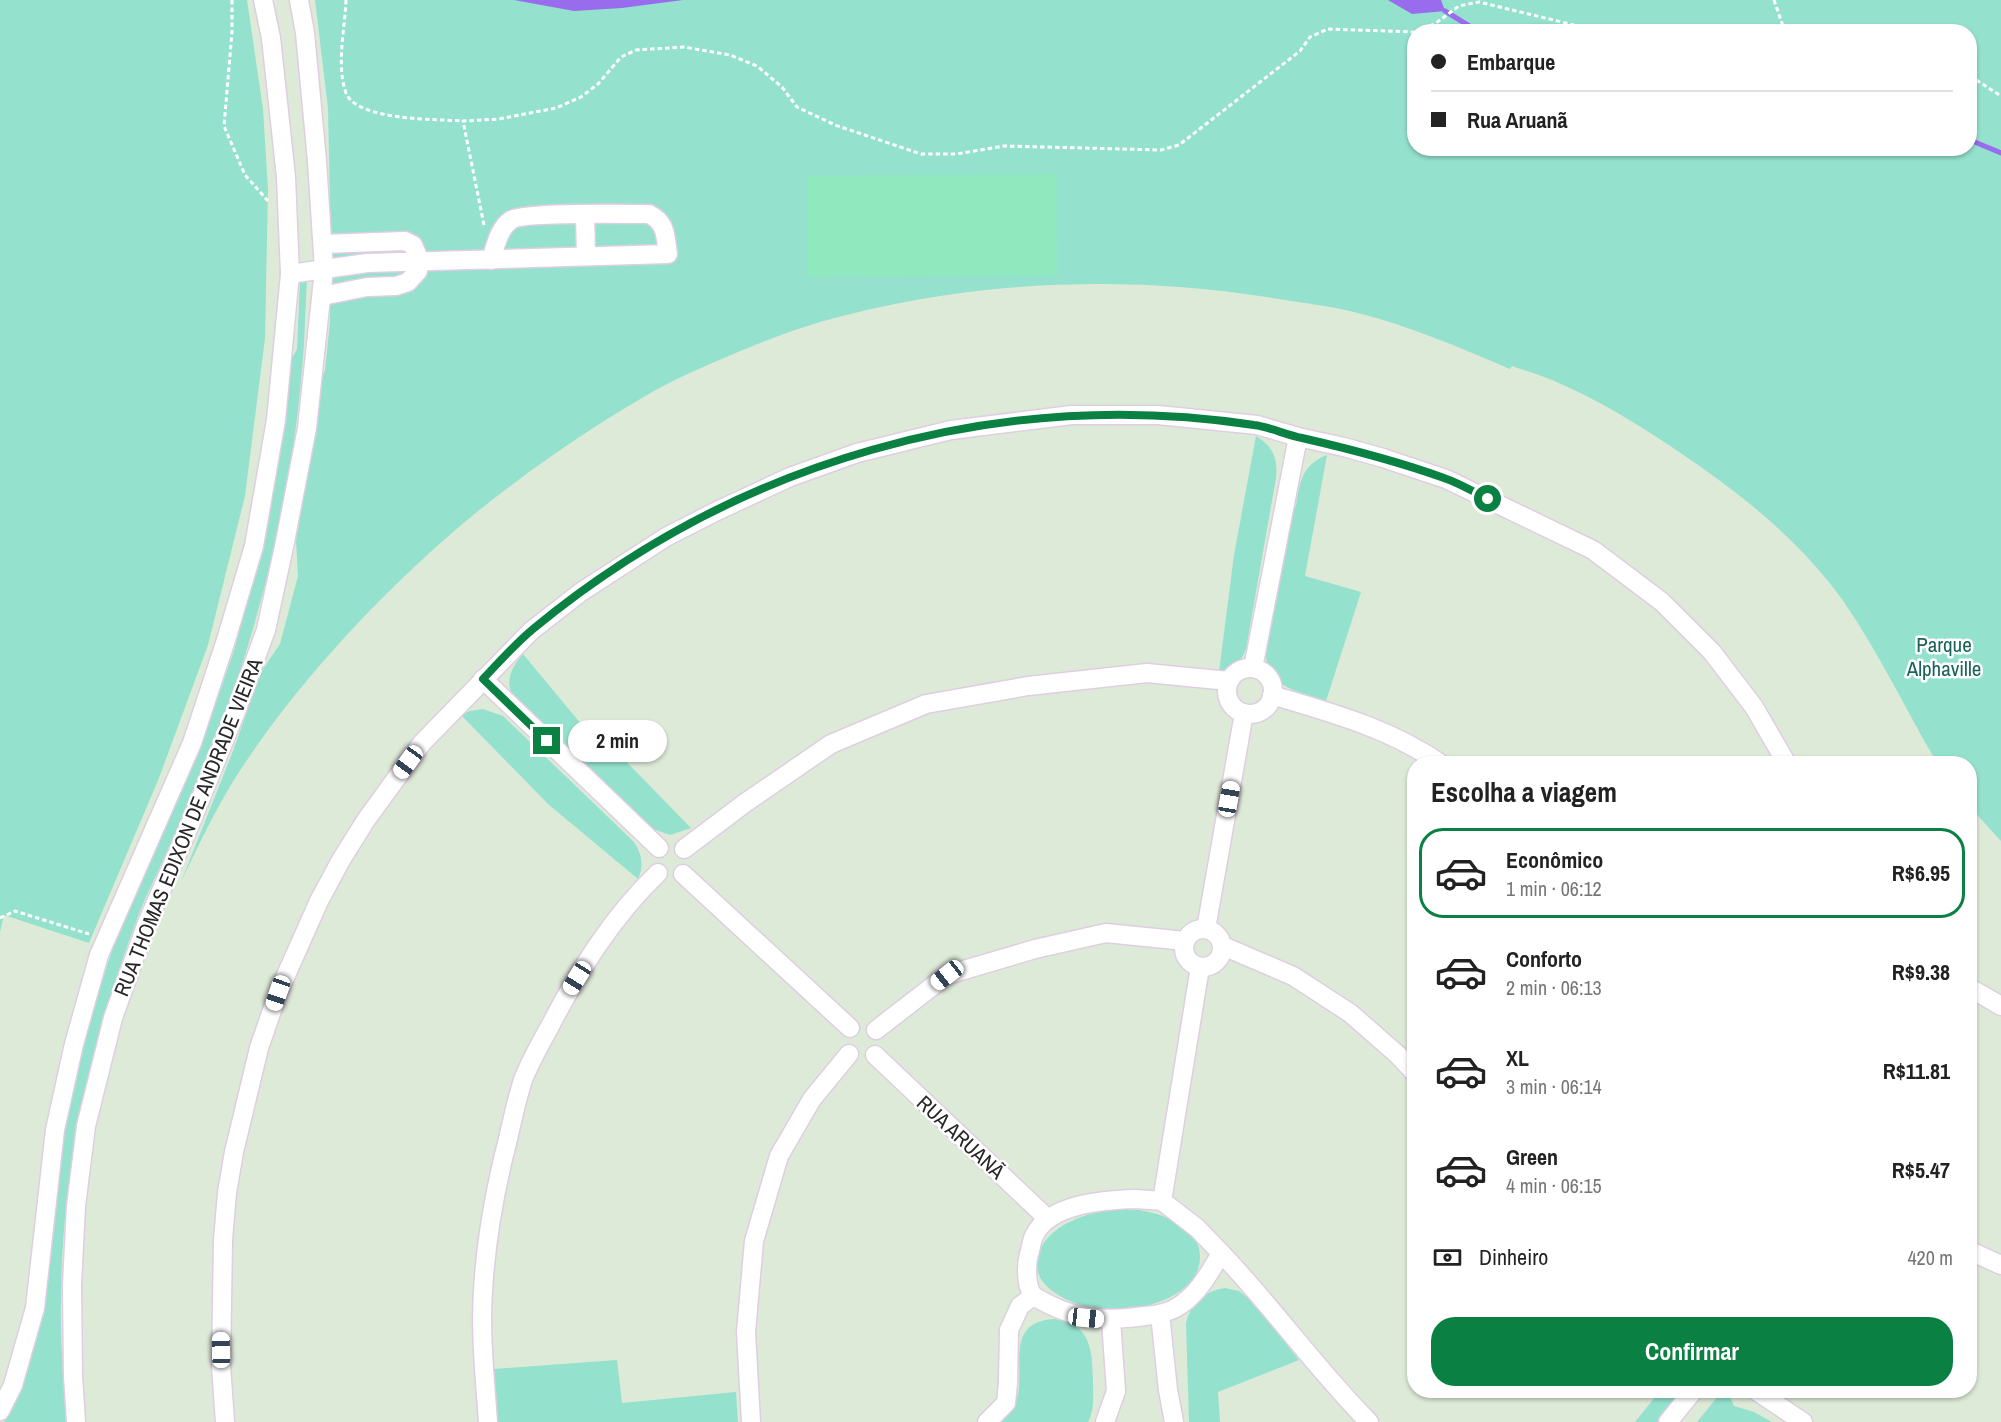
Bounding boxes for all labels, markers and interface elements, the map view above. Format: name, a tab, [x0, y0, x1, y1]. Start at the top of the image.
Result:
text: Embarque	[1467, 47, 1555, 77]
text: Rua Aruanã	[1467, 105, 1568, 135]
route start	[1474, 485, 1501, 512]
park label: Parque Alphaville	[1906, 630, 1981, 683]
street label: RUA THOMAS EDIXON DE ANDRADE VIEIRA	[107, 653, 270, 1000]
callout: 2 min	[568, 720, 667, 762]
route end	[533, 727, 560, 754]
text: 2 min	[596, 727, 639, 754]
car	[390, 742, 426, 782]
text: Escolha a viagem	[1431, 774, 1617, 810]
car	[1217, 780, 1241, 818]
text: Econômico	[1506, 845, 1603, 875]
icon: car	[1434, 846, 1488, 900]
text: R$6.95	[1892, 858, 1950, 888]
text: 1 min · 06:12	[1506, 875, 1602, 902]
text: Conforto	[1506, 944, 1582, 974]
icon: car	[1434, 945, 1488, 999]
car	[927, 957, 967, 993]
text: R$9.38	[1892, 957, 1950, 987]
car	[560, 958, 594, 998]
car	[264, 973, 292, 1013]
text: 2 min · 06:13	[1506, 974, 1602, 1001]
text: XL	[1506, 1043, 1529, 1073]
icon: car	[1434, 1044, 1488, 1098]
text: R$11.81	[1883, 1056, 1950, 1086]
text: 3 min · 06:14	[1506, 1073, 1602, 1100]
street label: RUA ARUANÃ	[911, 1089, 1012, 1186]
text: Green	[1506, 1142, 1558, 1172]
icon: car	[1434, 1143, 1488, 1197]
text: R$5.47	[1892, 1155, 1950, 1185]
text: 4 min · 06:15	[1506, 1172, 1602, 1199]
icon: cash	[1431, 1241, 1464, 1274]
text: Dinheiro	[1479, 1242, 1548, 1272]
text: 420 m	[1907, 1244, 1953, 1271]
car	[1067, 1307, 1105, 1329]
button: Confirmar	[1431, 1317, 1953, 1386]
car	[212, 1332, 230, 1368]

